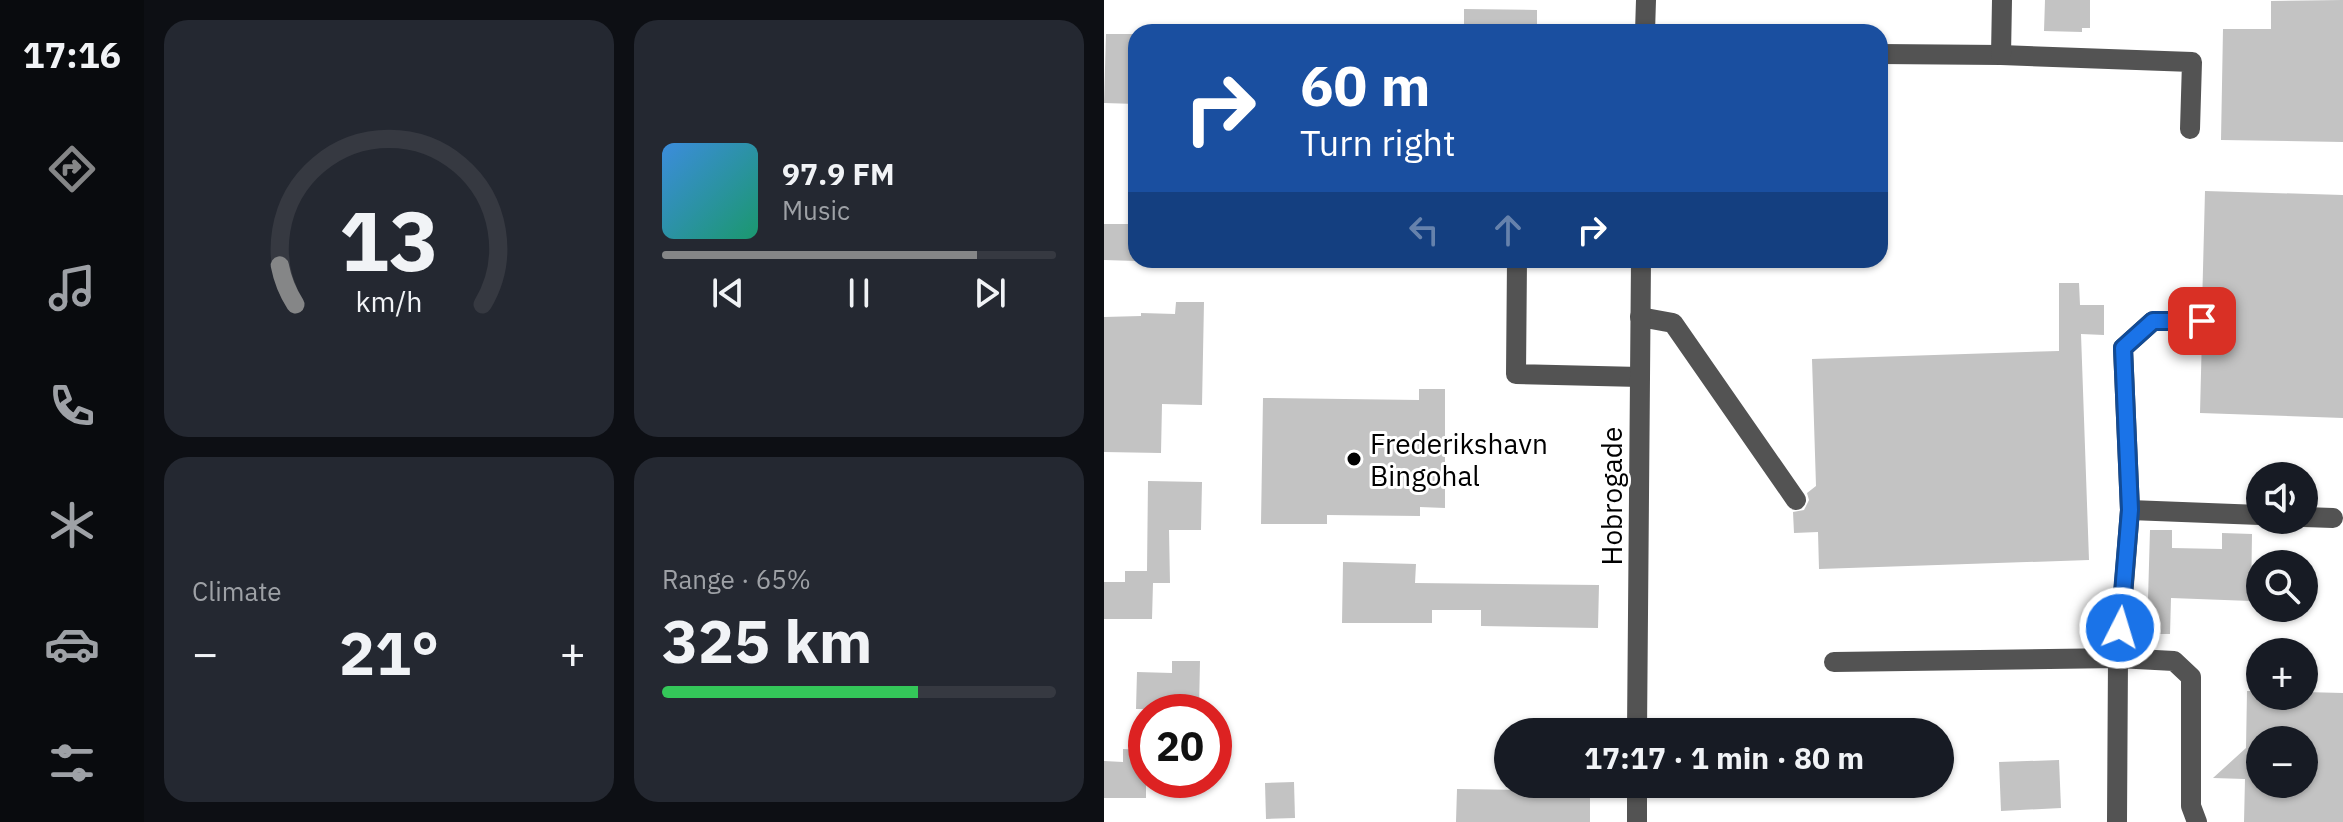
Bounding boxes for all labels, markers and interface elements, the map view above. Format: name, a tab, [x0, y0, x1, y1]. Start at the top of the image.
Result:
text: 17:16	[23, 31, 121, 78]
text: 60 m	[1300, 49, 1430, 121]
icon: right	[1168, 56, 1272, 160]
text: Turn right	[1300, 119, 1456, 166]
icon: directions	[44, 141, 100, 197]
text: 97.9 FM	[782, 154, 895, 193]
text: 13	[339, 185, 439, 293]
text: Music	[782, 193, 850, 227]
icon: left	[1402, 208, 1446, 252]
icon: ahead	[1486, 208, 1530, 252]
icon: right	[1570, 208, 1614, 252]
icon: music	[44, 260, 100, 316]
icon: previous	[706, 271, 750, 315]
icon: pause	[837, 271, 881, 315]
icon: next	[968, 271, 1012, 315]
text: km/h	[355, 283, 423, 320]
pin	[2168, 287, 2236, 355]
icon: arrive	[2180, 299, 2224, 343]
icon: phone	[44, 378, 100, 434]
place label: Frederikshavn Bingohal	[1370, 425, 1548, 494]
street label: Hobrogade	[1593, 427, 1630, 565]
marker: Frederikshavn Bingohal	[1345, 450, 1363, 468]
map controls	[2246, 462, 2318, 798]
button: sound	[2246, 462, 2318, 534]
icon: climate	[44, 497, 100, 553]
button: search	[2246, 550, 2318, 622]
text: Range · 65%	[662, 562, 811, 596]
text: Climate	[192, 574, 282, 608]
position arrow	[2078, 586, 2162, 670]
text: 325 km	[662, 601, 872, 680]
text: 21°	[339, 613, 439, 692]
icon: car	[44, 616, 100, 672]
text: −	[192, 624, 218, 681]
text: +	[560, 624, 586, 681]
button: +	[2246, 638, 2318, 710]
speed limit sign: 20	[1128, 694, 1232, 798]
button: −	[2246, 726, 2318, 798]
icon: filters	[44, 735, 100, 791]
text: 17:17 · 1 min · 80 m	[1584, 738, 1864, 777]

